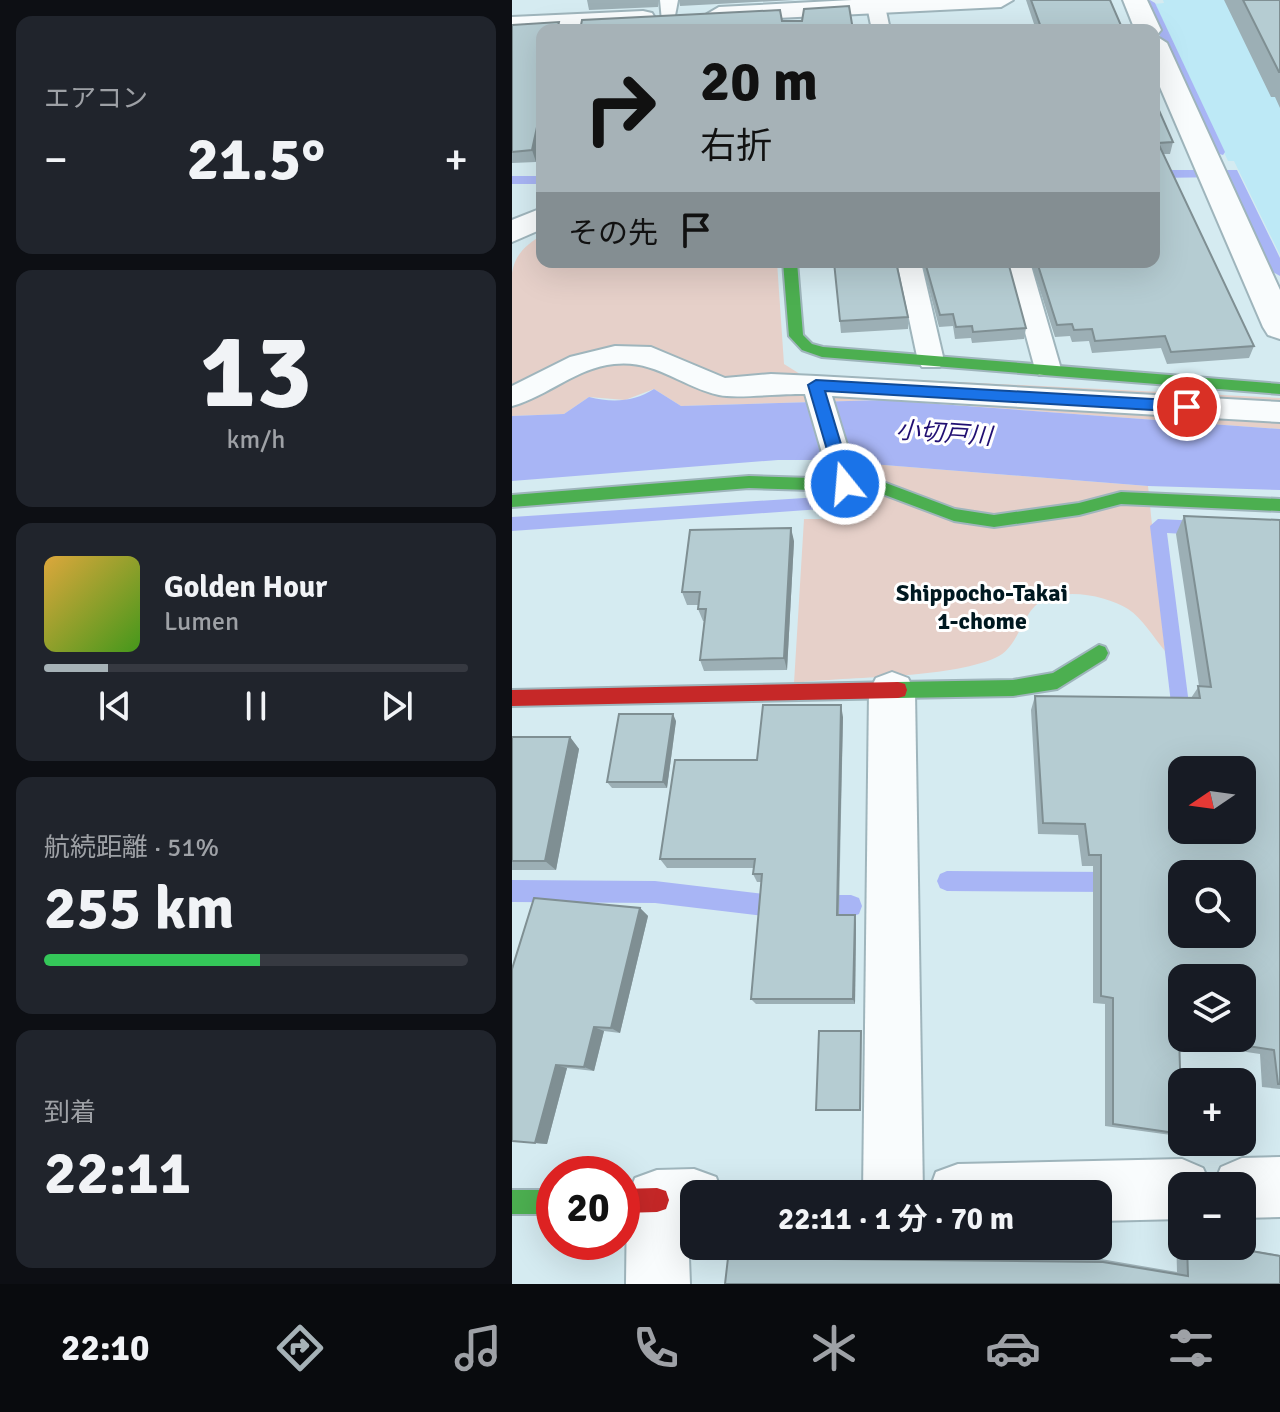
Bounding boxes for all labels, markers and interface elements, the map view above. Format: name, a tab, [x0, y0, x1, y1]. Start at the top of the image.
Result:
text: 20 m	[700, 47, 818, 116]
icon: right	[568, 56, 672, 160]
text: エアコン	[44, 83, 148, 115]
text: 21.5°	[187, 123, 325, 197]
text: 右折	[700, 124, 772, 169]
text: −	[44, 133, 68, 187]
text: +	[444, 133, 468, 187]
icon: arrive	[674, 208, 718, 252]
text: その先	[568, 215, 658, 252]
text: 13	[200, 308, 312, 436]
pin	[1153, 373, 1221, 441]
icon: arrive	[1165, 385, 1209, 429]
water label: 小切戸川	[895, 415, 996, 452]
text: km/h	[227, 424, 285, 456]
position arrow	[803, 442, 887, 526]
text: Golden Hour	[164, 569, 327, 606]
district label: Shippocho-Takai 1-chome	[896, 578, 1068, 636]
text: Lumen	[164, 606, 239, 638]
icon: previous	[93, 684, 137, 728]
icon: pause	[234, 684, 278, 728]
icon: next	[375, 684, 419, 728]
north arrow	[1168, 756, 1256, 844]
map controls	[1168, 756, 1256, 1260]
text: 航続距離 · 51%	[44, 832, 219, 864]
button: search	[1168, 860, 1256, 948]
text: 255 km	[44, 872, 234, 946]
button: layers	[1168, 964, 1256, 1052]
button: +	[1168, 1068, 1256, 1156]
text: 到着	[44, 1097, 96, 1129]
text: 22:11	[44, 1137, 191, 1211]
speed limit sign: 20	[536, 1156, 640, 1260]
button: −	[1168, 1172, 1256, 1260]
text: 22:11 · 1 分 · 70 m	[778, 1201, 1014, 1238]
icon: directions	[272, 1320, 328, 1376]
icon: music	[450, 1320, 506, 1376]
icon: phone	[628, 1320, 684, 1376]
icon: climate	[806, 1320, 862, 1376]
icon: car	[985, 1320, 1041, 1376]
icon: filters	[1163, 1320, 1219, 1376]
text: 22:10	[61, 1326, 149, 1371]

